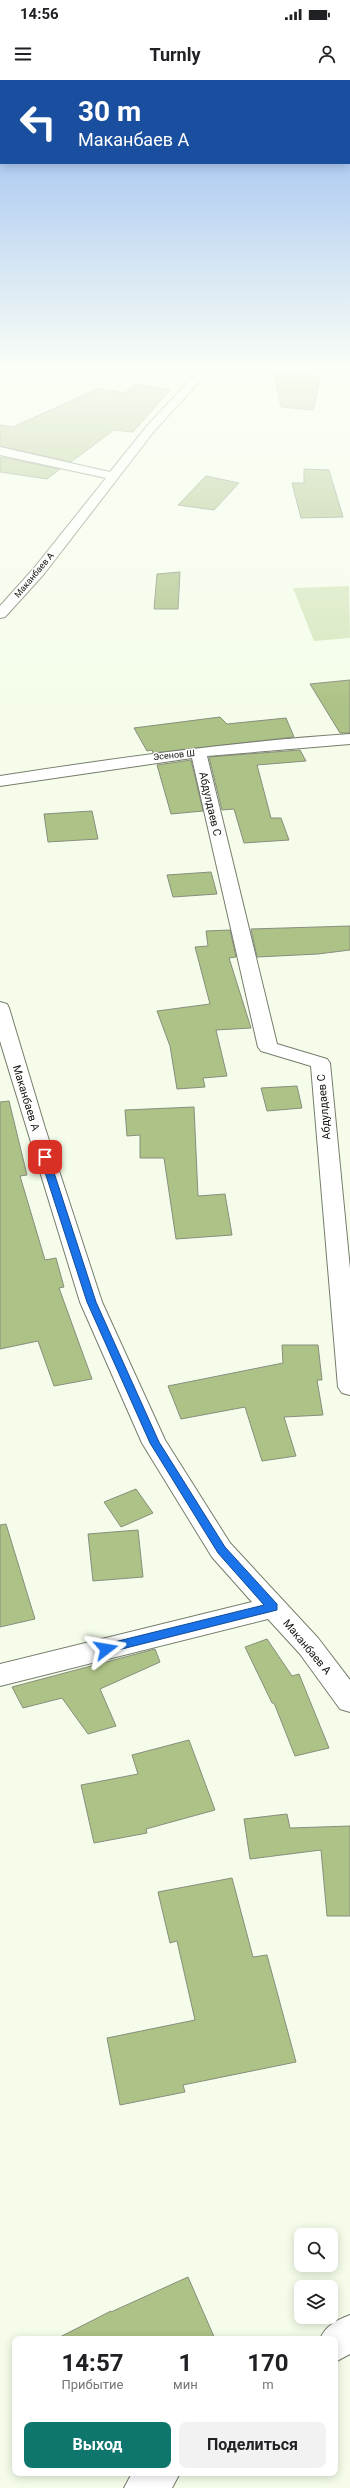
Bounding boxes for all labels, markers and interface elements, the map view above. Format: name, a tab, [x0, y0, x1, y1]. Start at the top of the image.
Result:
text: 14:56	[20, 5, 59, 23]
icon: menu	[12, 43, 34, 65]
icon: person	[316, 43, 338, 65]
text: Turnly	[149, 44, 201, 65]
text: 30 m	[78, 95, 141, 128]
icon: left	[12, 96, 64, 148]
text: Маканбаев А	[78, 129, 189, 150]
street label: Маканбаев А	[12, 550, 56, 600]
street label: Эсенов Ш	[153, 748, 195, 762]
street label: Абдулдаев С	[196, 770, 224, 838]
street label: Маканбаев А	[10, 1064, 42, 1133]
street label: Абдулдаев С	[315, 1074, 333, 1140]
pin	[28, 1140, 62, 1174]
icon: arrive	[34, 1146, 56, 1168]
street label: Маканбаев А	[280, 1617, 334, 1678]
position arrow	[85, 1628, 127, 1670]
map controls	[294, 2228, 338, 2324]
button: search	[294, 2228, 338, 2272]
button: layers	[294, 2280, 338, 2324]
text: 14:57	[62, 2349, 123, 2377]
text: 1	[178, 2349, 192, 2377]
text: 170	[247, 2349, 288, 2377]
text: Прибытие	[62, 2377, 124, 2392]
text: мин	[173, 2377, 198, 2392]
text: m	[262, 2377, 274, 2392]
button: Выход	[24, 2422, 171, 2468]
button: Поделиться	[179, 2422, 326, 2468]

